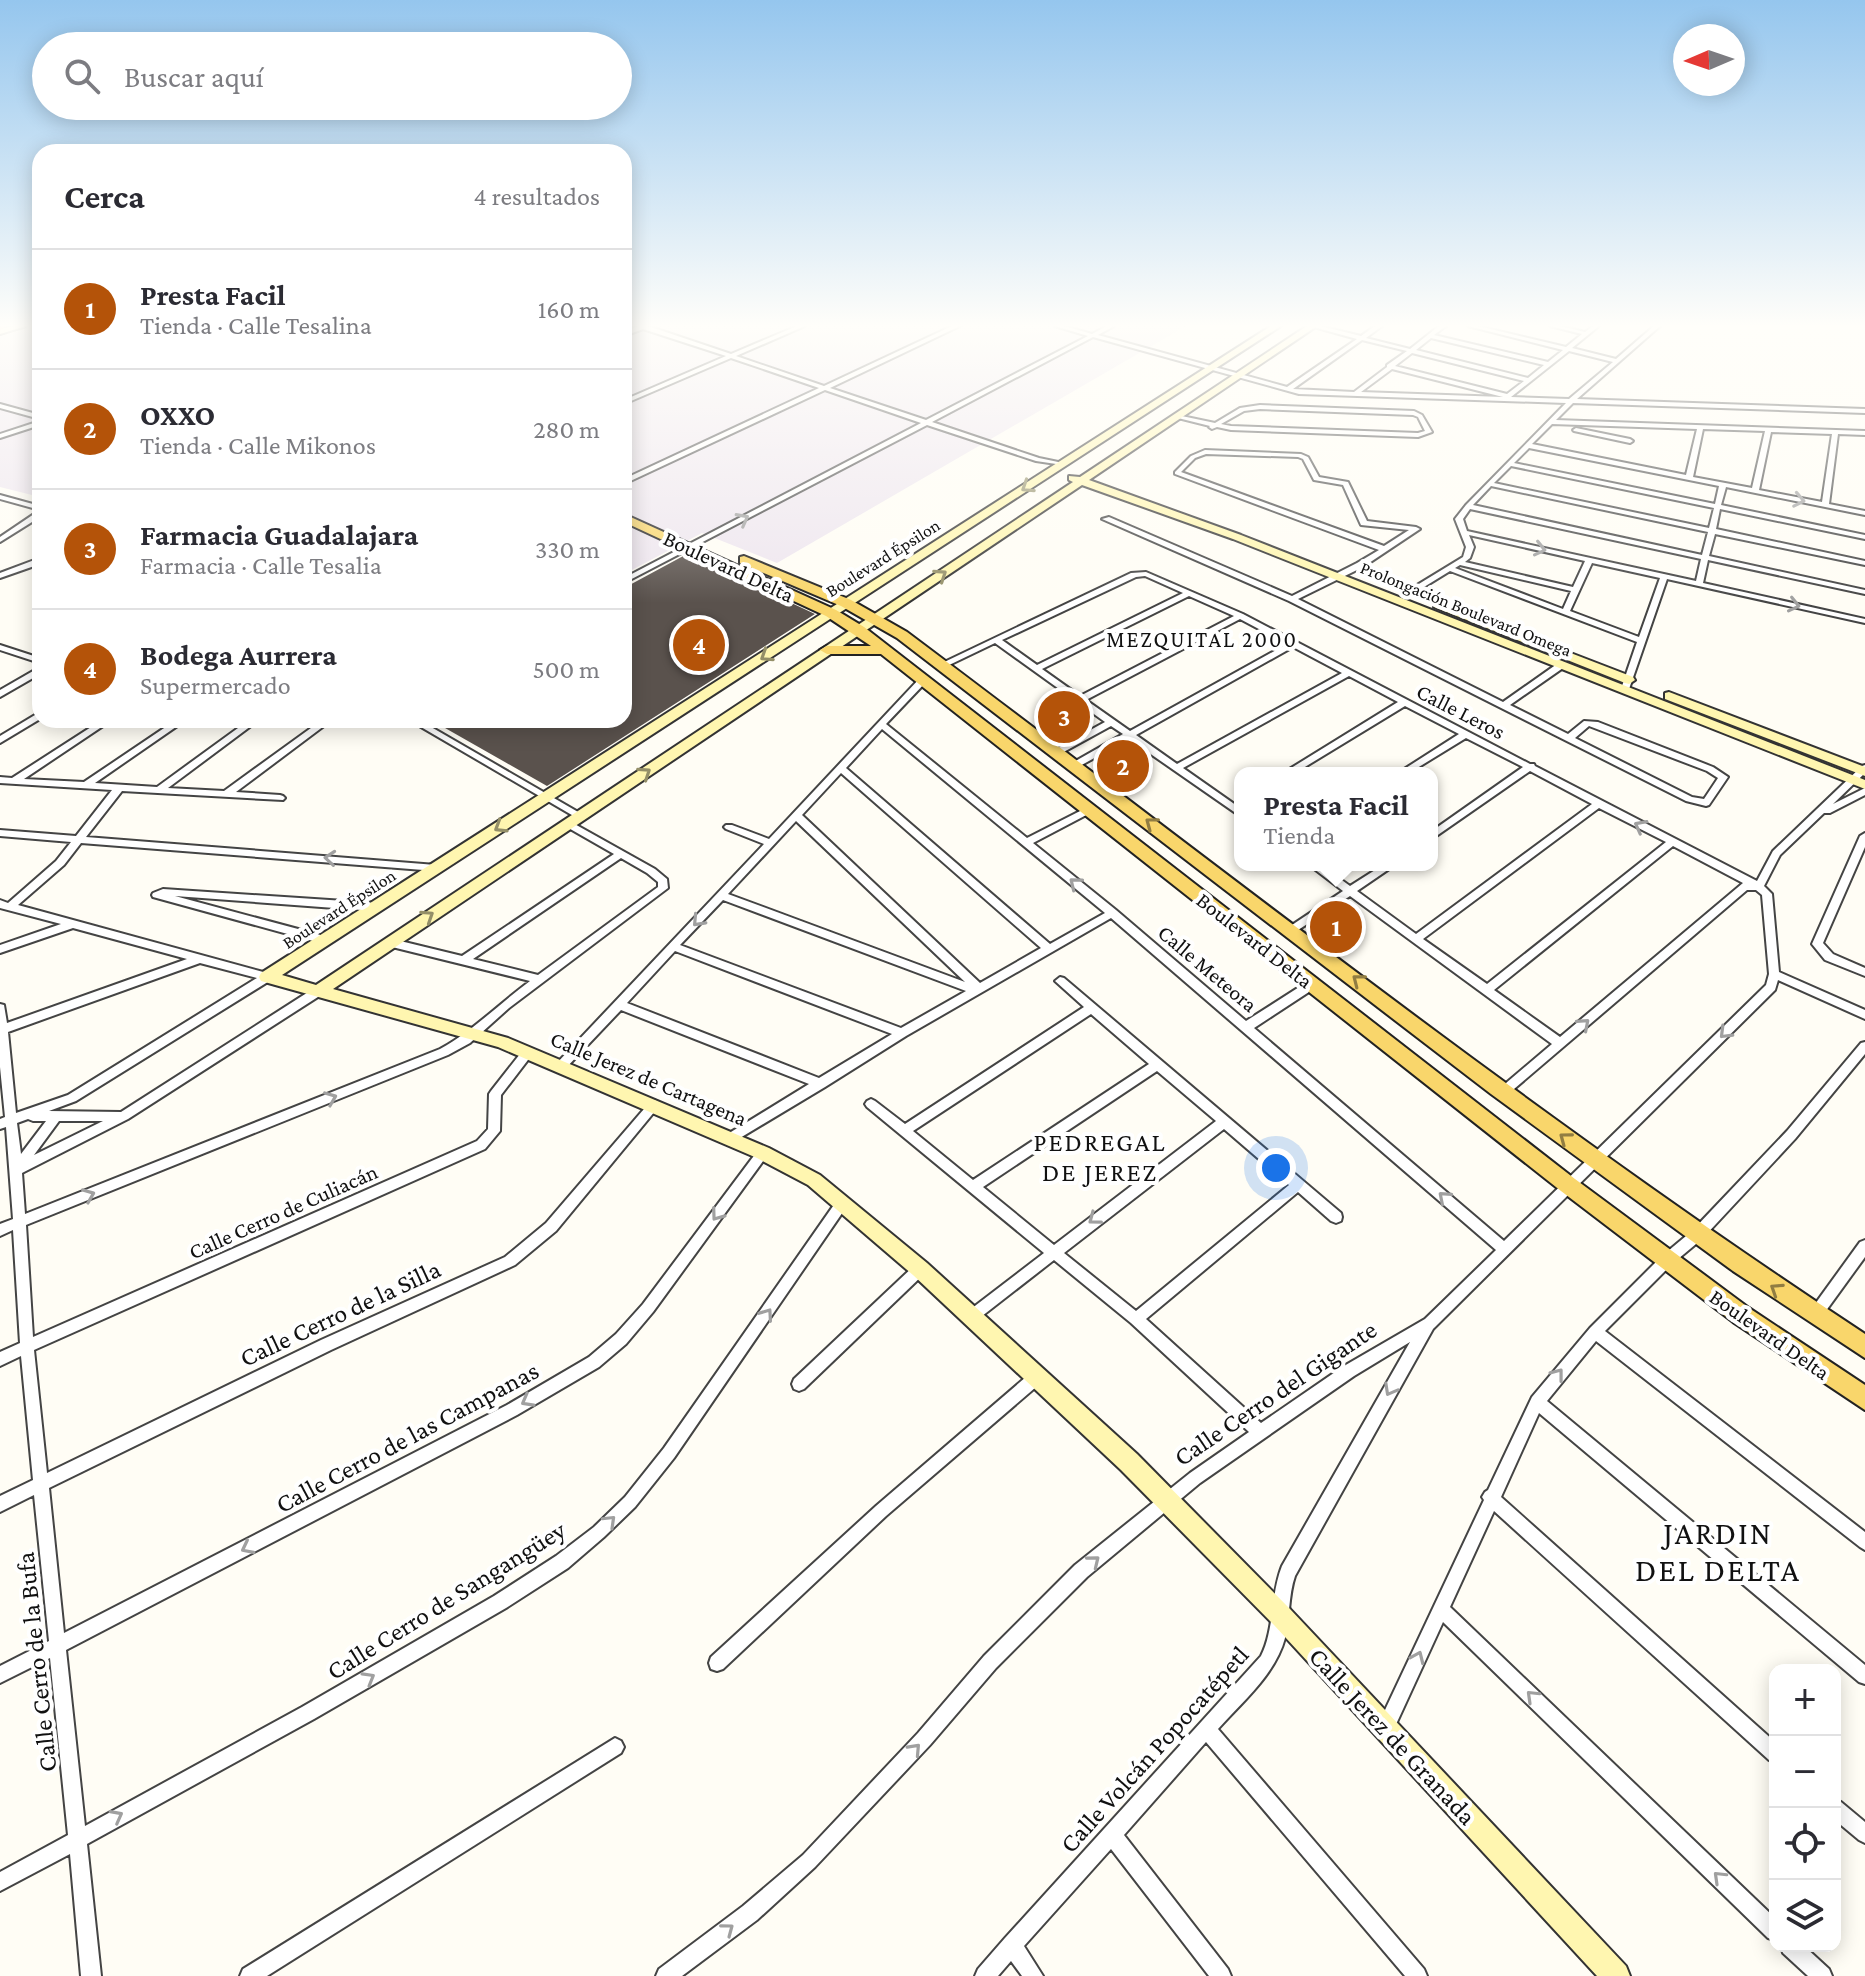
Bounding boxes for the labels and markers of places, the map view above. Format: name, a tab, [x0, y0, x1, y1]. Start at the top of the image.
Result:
pin: 4	[673, 615, 725, 675]
pin: 3	[1038, 687, 1090, 747]
pin: 2	[1097, 736, 1149, 796]
pin: 1	[1310, 897, 1362, 957]

